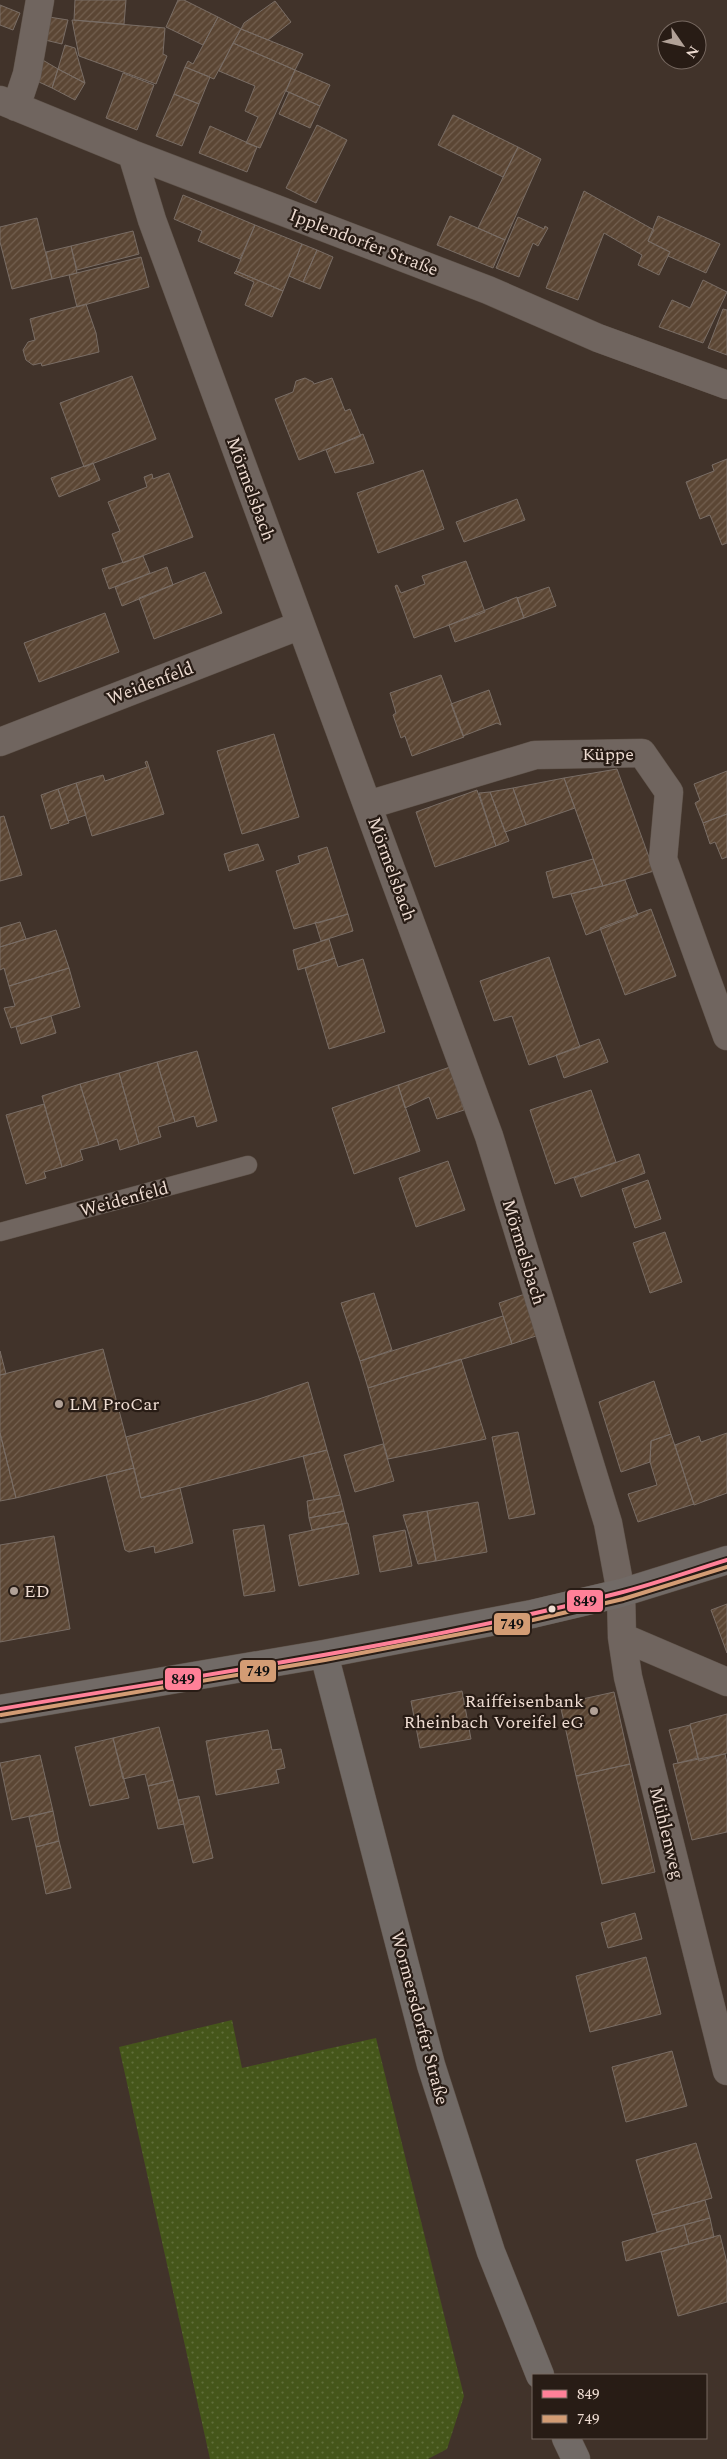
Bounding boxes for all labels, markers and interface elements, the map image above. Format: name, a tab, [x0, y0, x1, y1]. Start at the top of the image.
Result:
north arrow	[657, 20, 707, 70]
text: N	[680, 41, 704, 63]
street label: Ipplendorfer Straße	[285, 202, 442, 283]
street label: Mörmelsbach	[219, 433, 282, 545]
street label: Weidenfeld	[103, 655, 198, 712]
street label: Küppe	[582, 741, 634, 768]
street label: Mörmelsbach	[360, 813, 423, 925]
street label: Weidenfeld	[77, 1175, 172, 1224]
street label: Mörmelsbach	[495, 1196, 552, 1308]
place label: LM ProCar	[69, 1391, 159, 1418]
marker: LM ProCar	[53, 1398, 65, 1410]
place label: ED	[24, 1578, 50, 1605]
marker: ED	[8, 1585, 20, 1597]
line badge: 849	[566, 1589, 604, 1613]
text: 849	[573, 1591, 597, 1612]
unlabelled marker	[547, 1604, 557, 1614]
line badge: 749	[493, 1612, 531, 1636]
text: 749	[500, 1614, 524, 1635]
line badge: 749	[239, 1659, 277, 1683]
text: 749	[246, 1661, 270, 1682]
line badge: 849	[164, 1667, 202, 1691]
text: 849	[171, 1669, 195, 1690]
place label: Raiffeisenbank Rheinbach Voreifel eG	[404, 1688, 584, 1736]
marker: Raiffeisenbank Rheinbach Voreifel eG	[588, 1705, 600, 1717]
street label: Mühlenweg	[642, 1784, 691, 1882]
street label: Wormersdorfer Straße	[383, 1928, 456, 2108]
legend	[532, 2374, 707, 2439]
text: 849	[577, 2383, 600, 2406]
text: 749	[577, 2408, 600, 2431]

